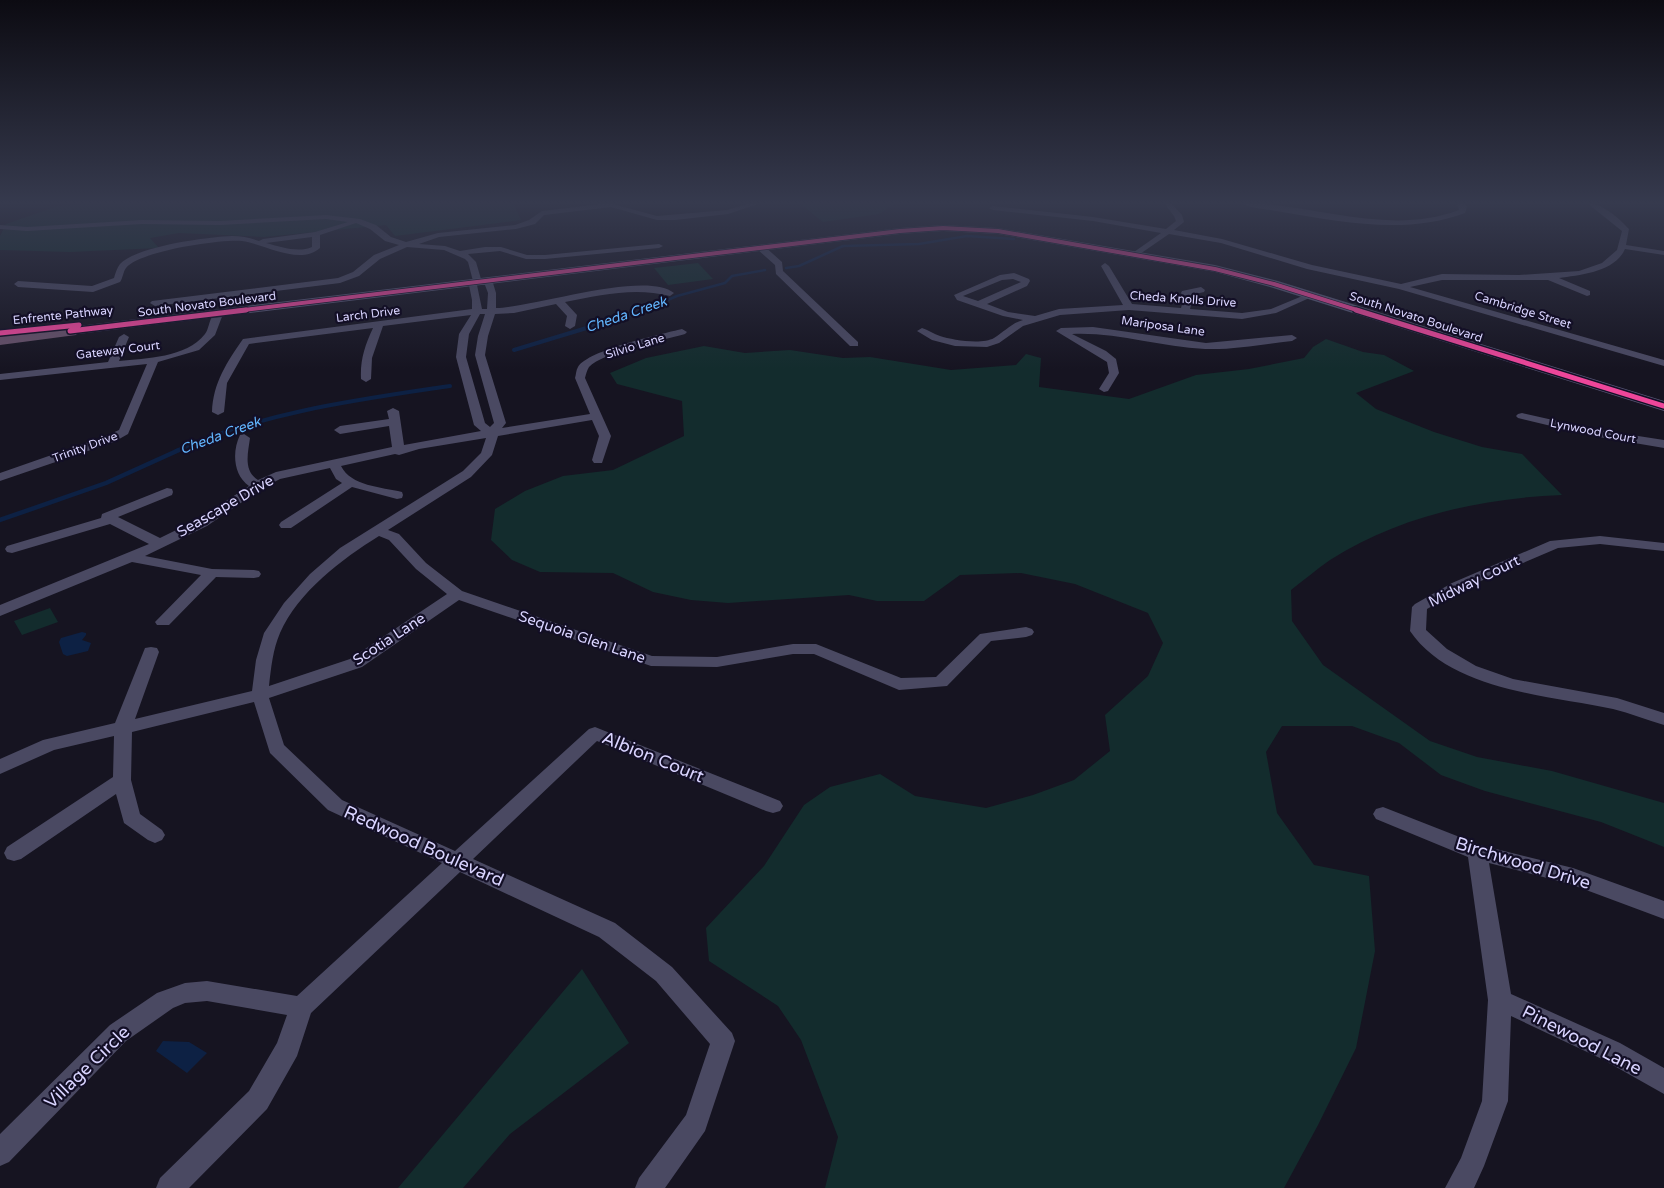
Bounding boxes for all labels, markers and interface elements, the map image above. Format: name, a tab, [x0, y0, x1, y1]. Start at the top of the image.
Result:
street label: Cheda Knolls Drive	[1129, 288, 1237, 310]
street label: South Novato Boulevard	[137, 289, 277, 319]
street label: South Novato Boulevard	[1348, 289, 1484, 345]
street label: Cambridge Street	[1473, 289, 1574, 332]
water label: Cheda Creek	[583, 292, 670, 336]
street label: Enfrente Pathway	[12, 303, 114, 327]
street label: Larch Drive	[335, 303, 401, 325]
street label: Mariposa Lane	[1120, 313, 1206, 339]
street label: Silvio Lane	[604, 330, 666, 362]
street label: Gateway Court	[75, 338, 161, 362]
water label: Cheda Creek	[177, 413, 264, 458]
street label: Lynwood Court	[1549, 416, 1638, 446]
street label: Trinity Drive	[51, 429, 120, 465]
street label: Seascape Drive	[173, 471, 277, 541]
street label: Midway Court	[1425, 551, 1523, 611]
street label: Sequoia Glen Lane	[516, 607, 648, 667]
street label: Scotia Lane	[349, 609, 429, 669]
street label: Albion Court	[599, 727, 707, 787]
street label: Redwood Boulevard	[341, 801, 507, 891]
street label: Birchwood Drive	[1453, 832, 1593, 894]
street label: Pinewood Lane	[1519, 1000, 1645, 1080]
street label: Village Circle	[40, 1021, 134, 1113]

